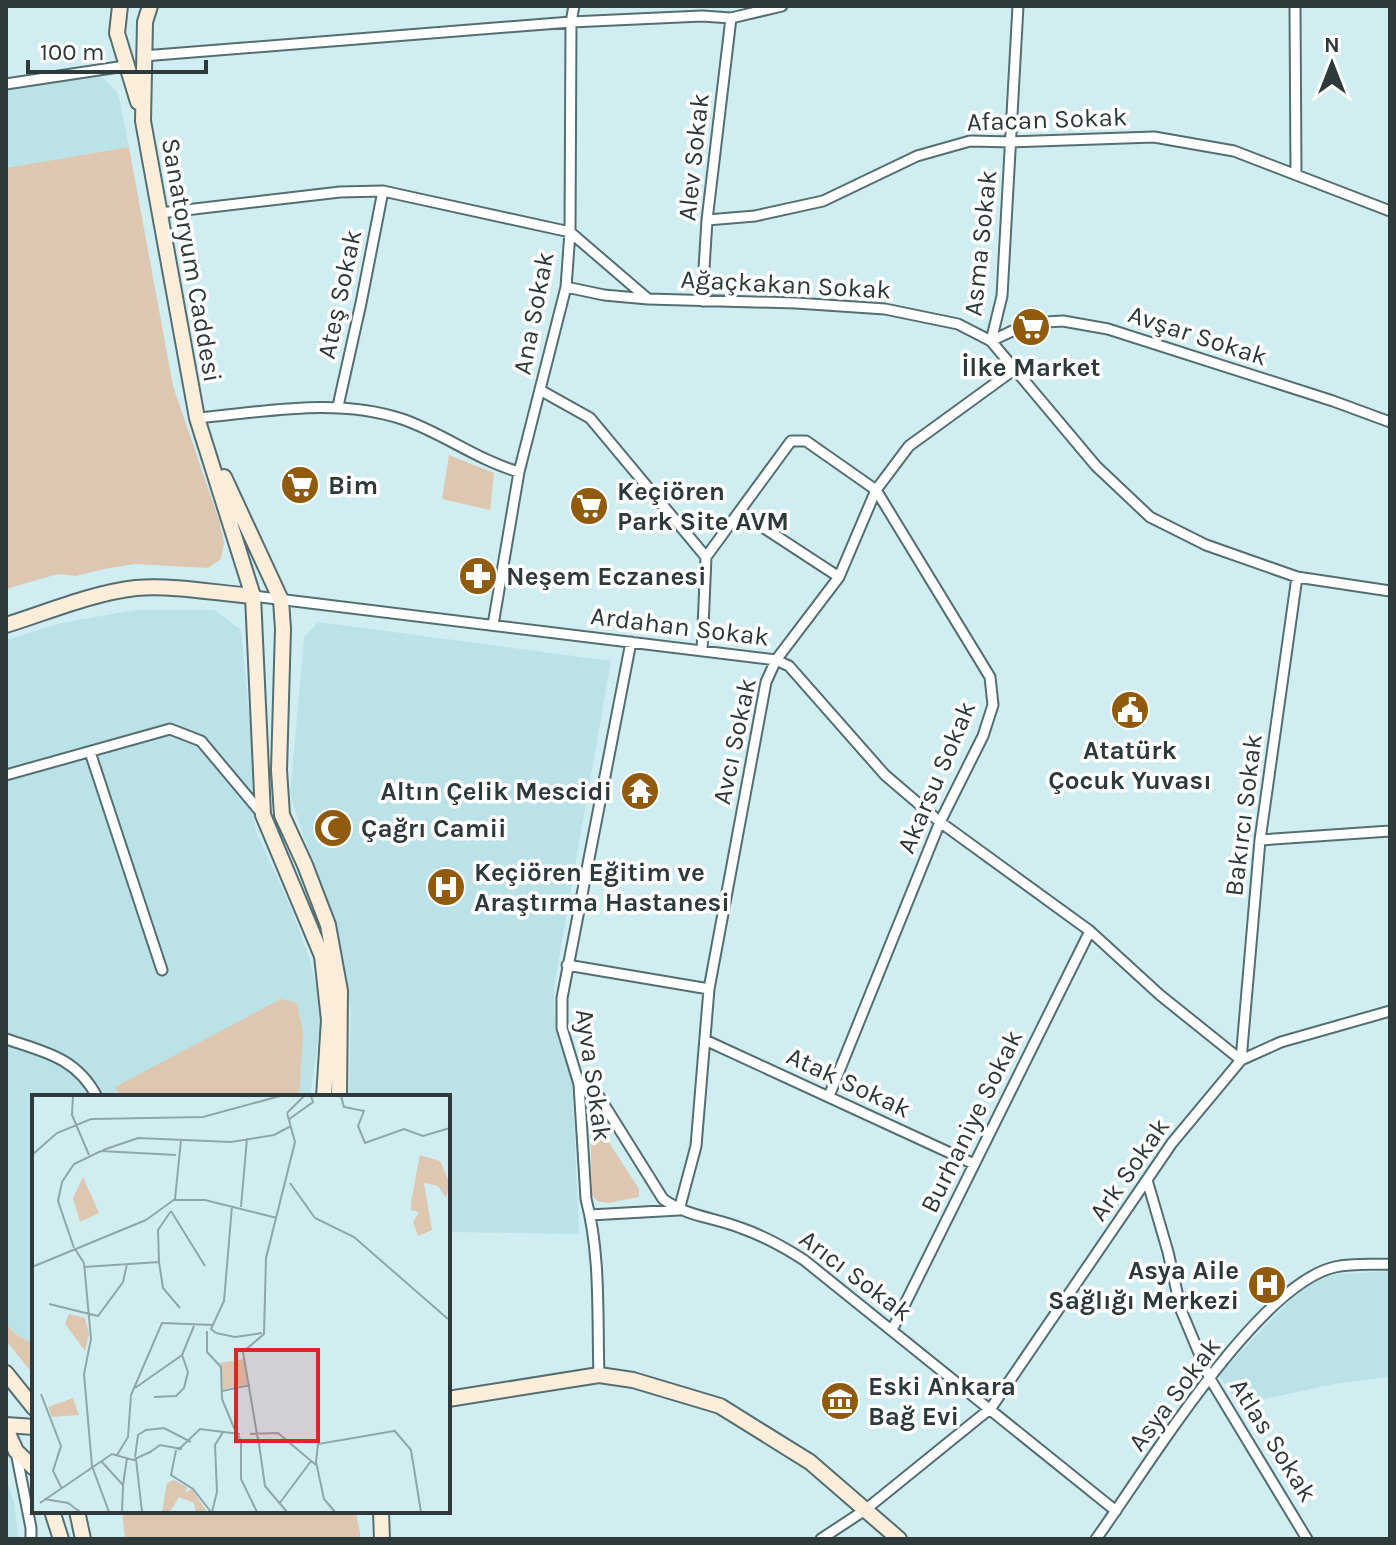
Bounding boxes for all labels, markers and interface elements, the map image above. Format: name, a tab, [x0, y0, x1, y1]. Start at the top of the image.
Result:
scale bar	[28, 24, 206, 74]
north arrow	[1292, 24, 1372, 104]
text: N	[1324, 32, 1340, 58]
text: 100 m	[40, 38, 105, 66]
street label: Alev Sokak	[671, 92, 716, 223]
street label: Afacan Sokak	[966, 101, 1128, 138]
street label: Sanatoryum Caddesi	[155, 135, 228, 385]
street label: Asma Sokak	[957, 168, 1004, 318]
street label: Ateş Sokak	[311, 227, 368, 362]
street label: Ana Sokak	[506, 249, 561, 377]
street label: Ağaçkakan Sokak	[680, 264, 892, 305]
street label: Avşar Sokak	[1124, 298, 1271, 373]
supermarket icon: İlke Market	[1010, 306, 1052, 348]
place label: İlke Market	[961, 352, 1101, 383]
supermarket icon: Bim	[279, 464, 321, 506]
place label: Bim	[328, 470, 378, 501]
place label: Keçiören Park Site AVM	[617, 476, 789, 537]
supermarket icon: Keçiören Park Site AVM	[568, 485, 610, 527]
pharmacy icon: Neşem Eczanesi	[457, 555, 499, 597]
place label: Neşem Eczanesi	[506, 561, 707, 592]
street label: Ardahan Sokak	[589, 600, 771, 653]
street label: Avcı Sokak	[706, 675, 763, 807]
public building icon: Atatürk Çocuk Yuvası	[1109, 689, 1151, 731]
street label: Akarsu Sokak	[890, 696, 982, 858]
street label: Bakırcı Sokak	[1218, 732, 1269, 898]
place label: Atatürk Çocuk Yuvası	[1048, 735, 1212, 796]
temple icon: Altın Çelik Mescidi	[619, 770, 661, 812]
place label: Altın Çelik Mescidi	[381, 776, 612, 807]
mosque icon: Çağrı Camii	[312, 807, 354, 849]
place label: Çağrı Camii	[361, 813, 507, 844]
place label: Keçiören Eğitim ve Araştırma Hastanesi	[474, 857, 730, 918]
hospital icon: Keçiören Eğitim ve Araştırma Hastanesi	[425, 866, 467, 908]
street label: Ayva Sokak	[569, 1007, 618, 1143]
street label: Burhaniye Sokak	[914, 1025, 1029, 1218]
street label: Atak Sokak	[782, 1040, 916, 1125]
inset map	[32, 1095, 450, 1513]
street label: Ark Sokak	[1083, 1112, 1176, 1227]
street label: Arıcı Sokak	[793, 1223, 918, 1328]
place label: Asya Aile Sağlığı Merkezi	[1048, 1255, 1239, 1316]
hospital icon: Asya Aile Sağlığı Merkezi	[1246, 1264, 1288, 1306]
street label: Asya Sokak	[1122, 1331, 1227, 1457]
place label: Eski Ankara Bağ Evi	[868, 1371, 1016, 1432]
street label: Atlas Sokak	[1223, 1373, 1324, 1508]
museum icon: Eski Ankara Bağ Evi	[819, 1380, 861, 1422]

